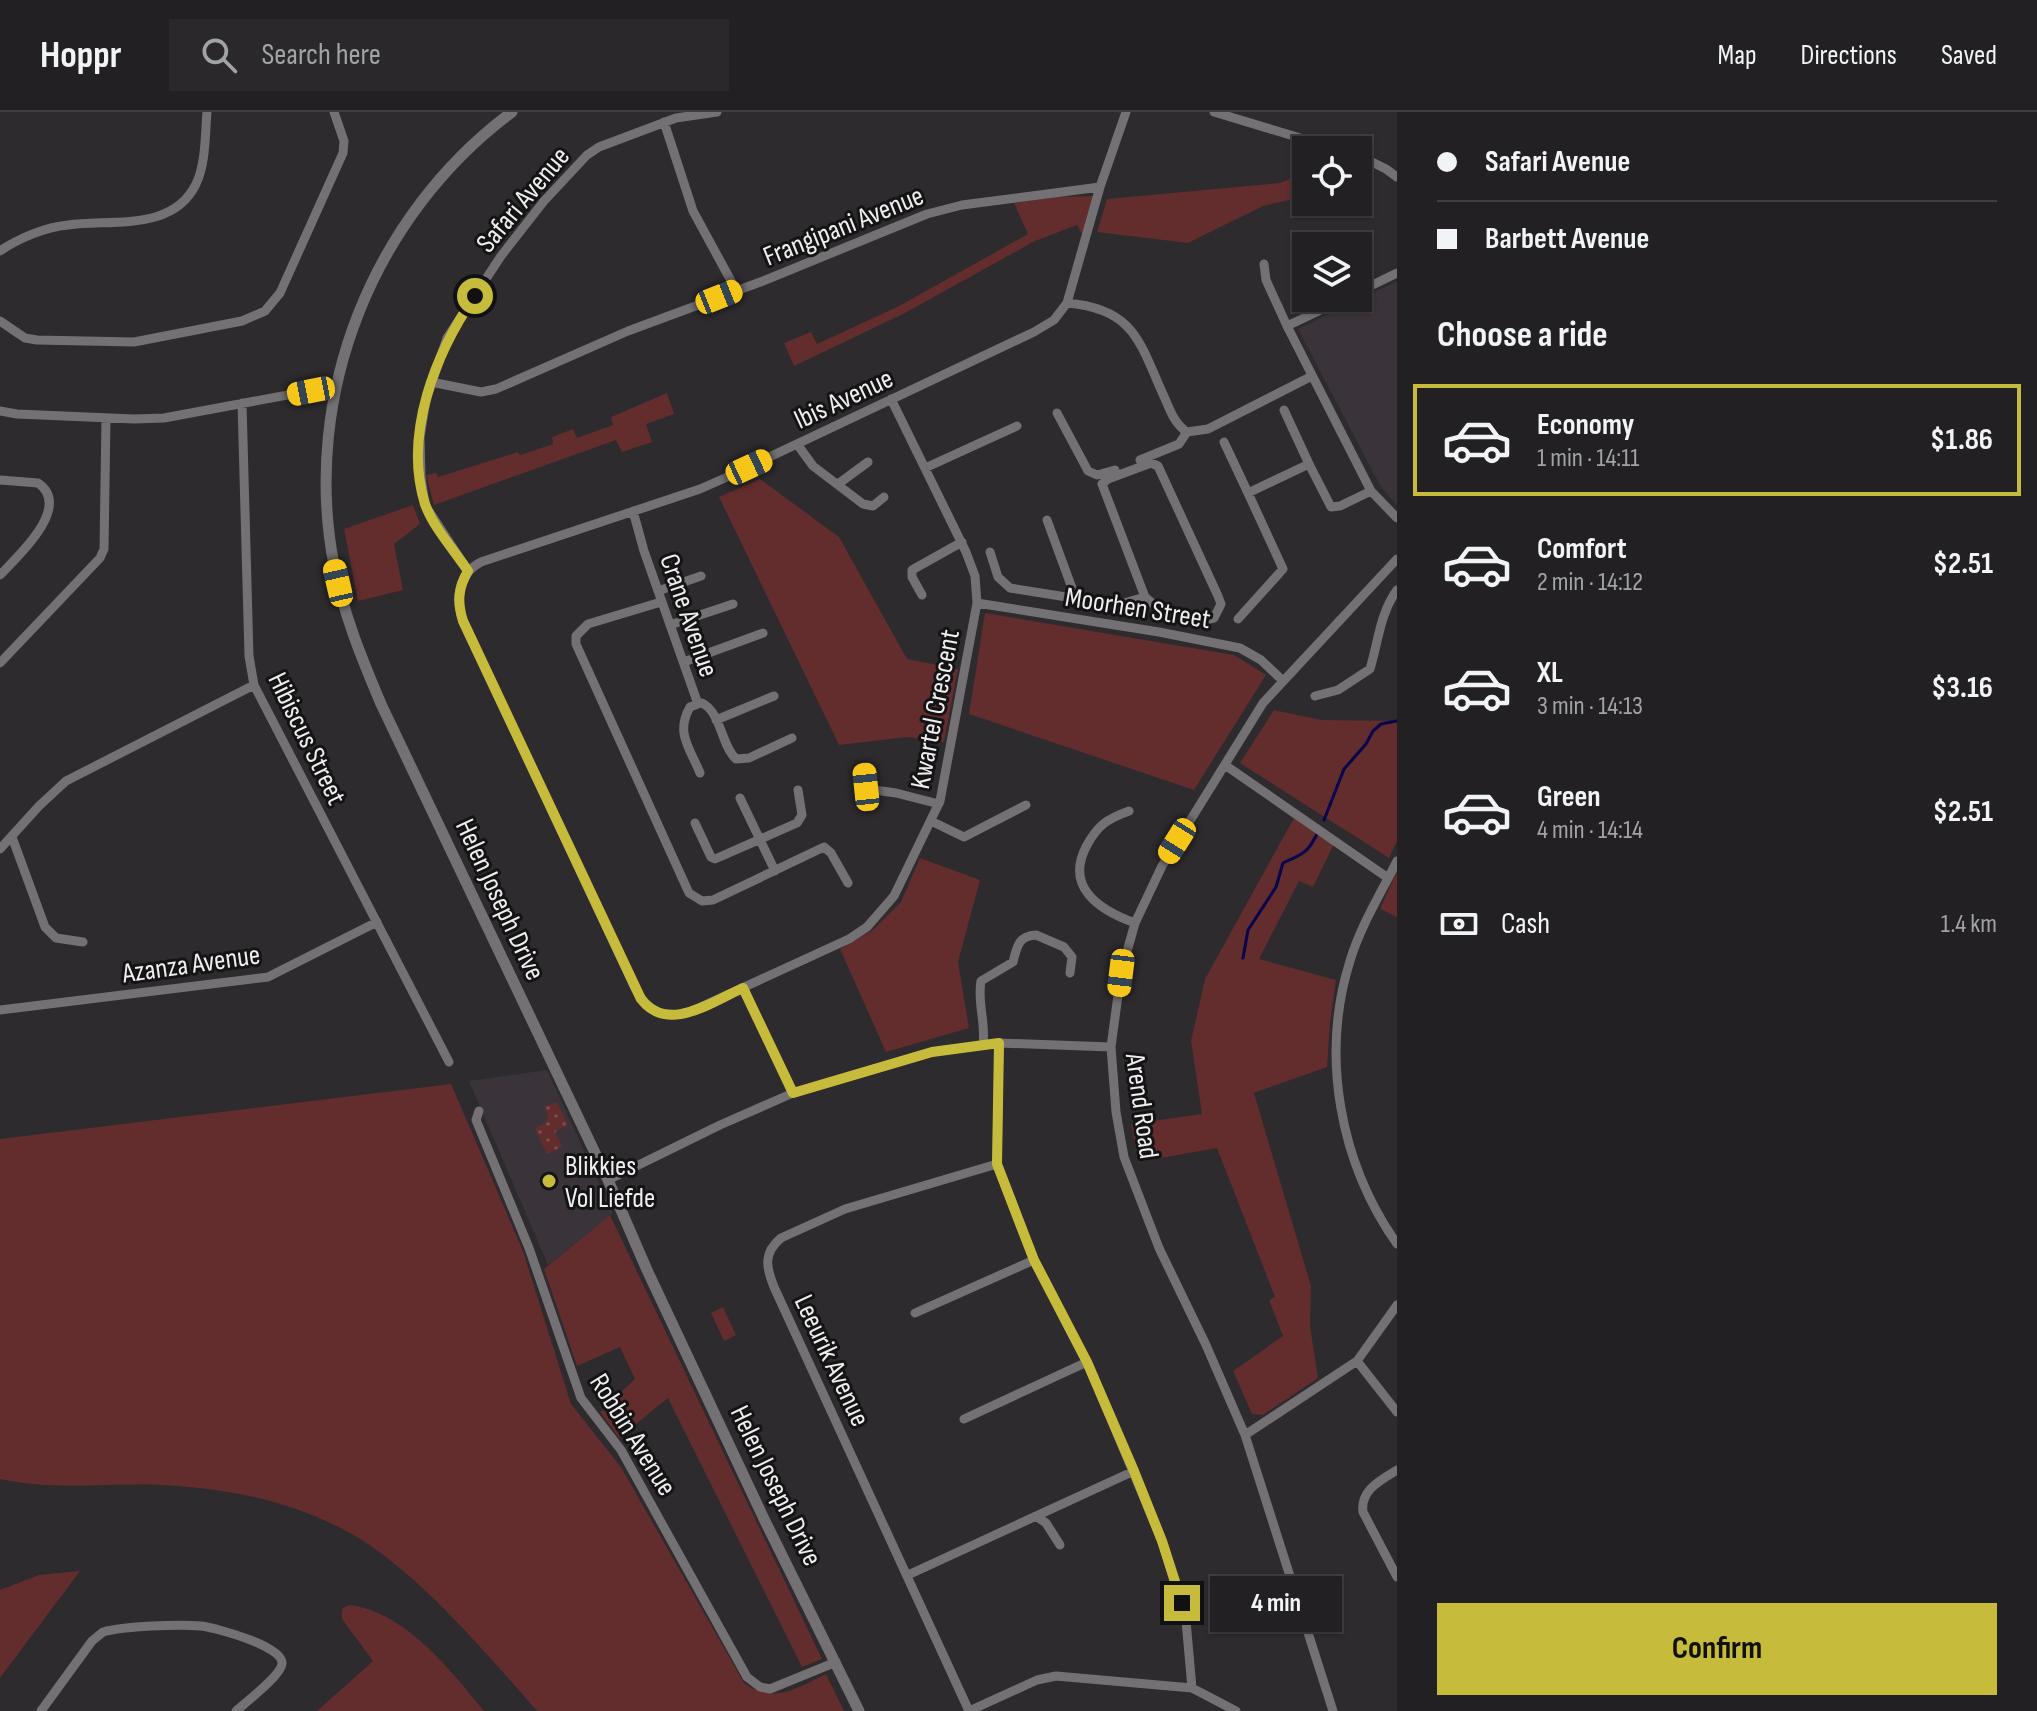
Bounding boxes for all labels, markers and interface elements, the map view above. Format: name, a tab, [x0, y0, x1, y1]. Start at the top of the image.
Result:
search box	[169, 19, 729, 91]
text: Hoppr	[40, 33, 121, 78]
icon: search	[197, 33, 241, 77]
text: Search here	[261, 37, 381, 73]
text: Map	[1718, 39, 1757, 72]
text: Directions	[1801, 39, 1897, 72]
text: Saved	[1941, 39, 1997, 72]
map controls	[1292, 136, 1372, 312]
button: locate	[1292, 136, 1372, 216]
street label: Safari Avenue	[470, 141, 577, 259]
text: Safari Avenue	[1485, 144, 1630, 180]
street label: Frangipani Avenue	[759, 179, 928, 273]
text: Barbett Avenue	[1485, 221, 1649, 257]
button: layers	[1292, 232, 1372, 312]
car	[692, 277, 746, 317]
route start	[457, 278, 493, 314]
text: Choose a ride	[1437, 314, 1608, 357]
street label: Ibis Avenue	[789, 362, 898, 437]
car	[285, 375, 337, 407]
icon: car	[1441, 404, 1513, 476]
text: Economy	[1537, 407, 1634, 443]
text: $1.86	[1930, 422, 1993, 458]
text: 1 min · 14:11	[1537, 443, 1639, 474]
car	[722, 446, 776, 488]
icon: car	[1441, 528, 1513, 600]
text: Comfort	[1537, 531, 1627, 567]
text: $2.51	[1933, 546, 1993, 582]
street label: Crane Avenue	[652, 550, 725, 681]
car	[321, 557, 355, 609]
text: 2 min · 14:12	[1537, 567, 1643, 598]
street label: Moorhen Street	[1063, 581, 1213, 636]
street label: Kwartel Crescent	[904, 627, 967, 792]
icon: car	[1441, 652, 1513, 724]
text: XL	[1537, 655, 1563, 691]
street label: Hibiscus Street	[261, 667, 353, 810]
text: $3.16	[1931, 670, 1993, 706]
text: 3 min · 14:13	[1537, 691, 1643, 722]
car	[852, 762, 880, 812]
icon: car	[1441, 776, 1513, 848]
text: Green	[1537, 779, 1601, 815]
text: $2.51	[1933, 794, 1993, 830]
street label: Helen Joseph Drive	[448, 814, 551, 985]
car	[1154, 814, 1200, 868]
text: 4 min · 14:14	[1537, 815, 1643, 846]
icon: cash	[1437, 902, 1481, 946]
text: Cash	[1501, 906, 1550, 942]
text: 1.4 km	[1941, 909, 1997, 940]
street label: Azanza Avenue	[119, 938, 262, 991]
car	[1106, 948, 1136, 998]
street label: Arend Road	[1118, 1050, 1165, 1161]
place label: Blikkies Vol Liefde	[565, 1150, 655, 1215]
marker: Blikkies Vol Liefde	[540, 1172, 558, 1190]
street label: Leeurik Avenue	[787, 1290, 876, 1432]
street label: Robbin Avenue	[582, 1368, 683, 1502]
street label: Helen Joseph Drive	[723, 1400, 829, 1571]
callout: 4 min	[1210, 1575, 1342, 1631]
route end	[1164, 1585, 1200, 1621]
text: 4 min	[1251, 1588, 1301, 1619]
button: Confirm	[1437, 1603, 1997, 1695]

